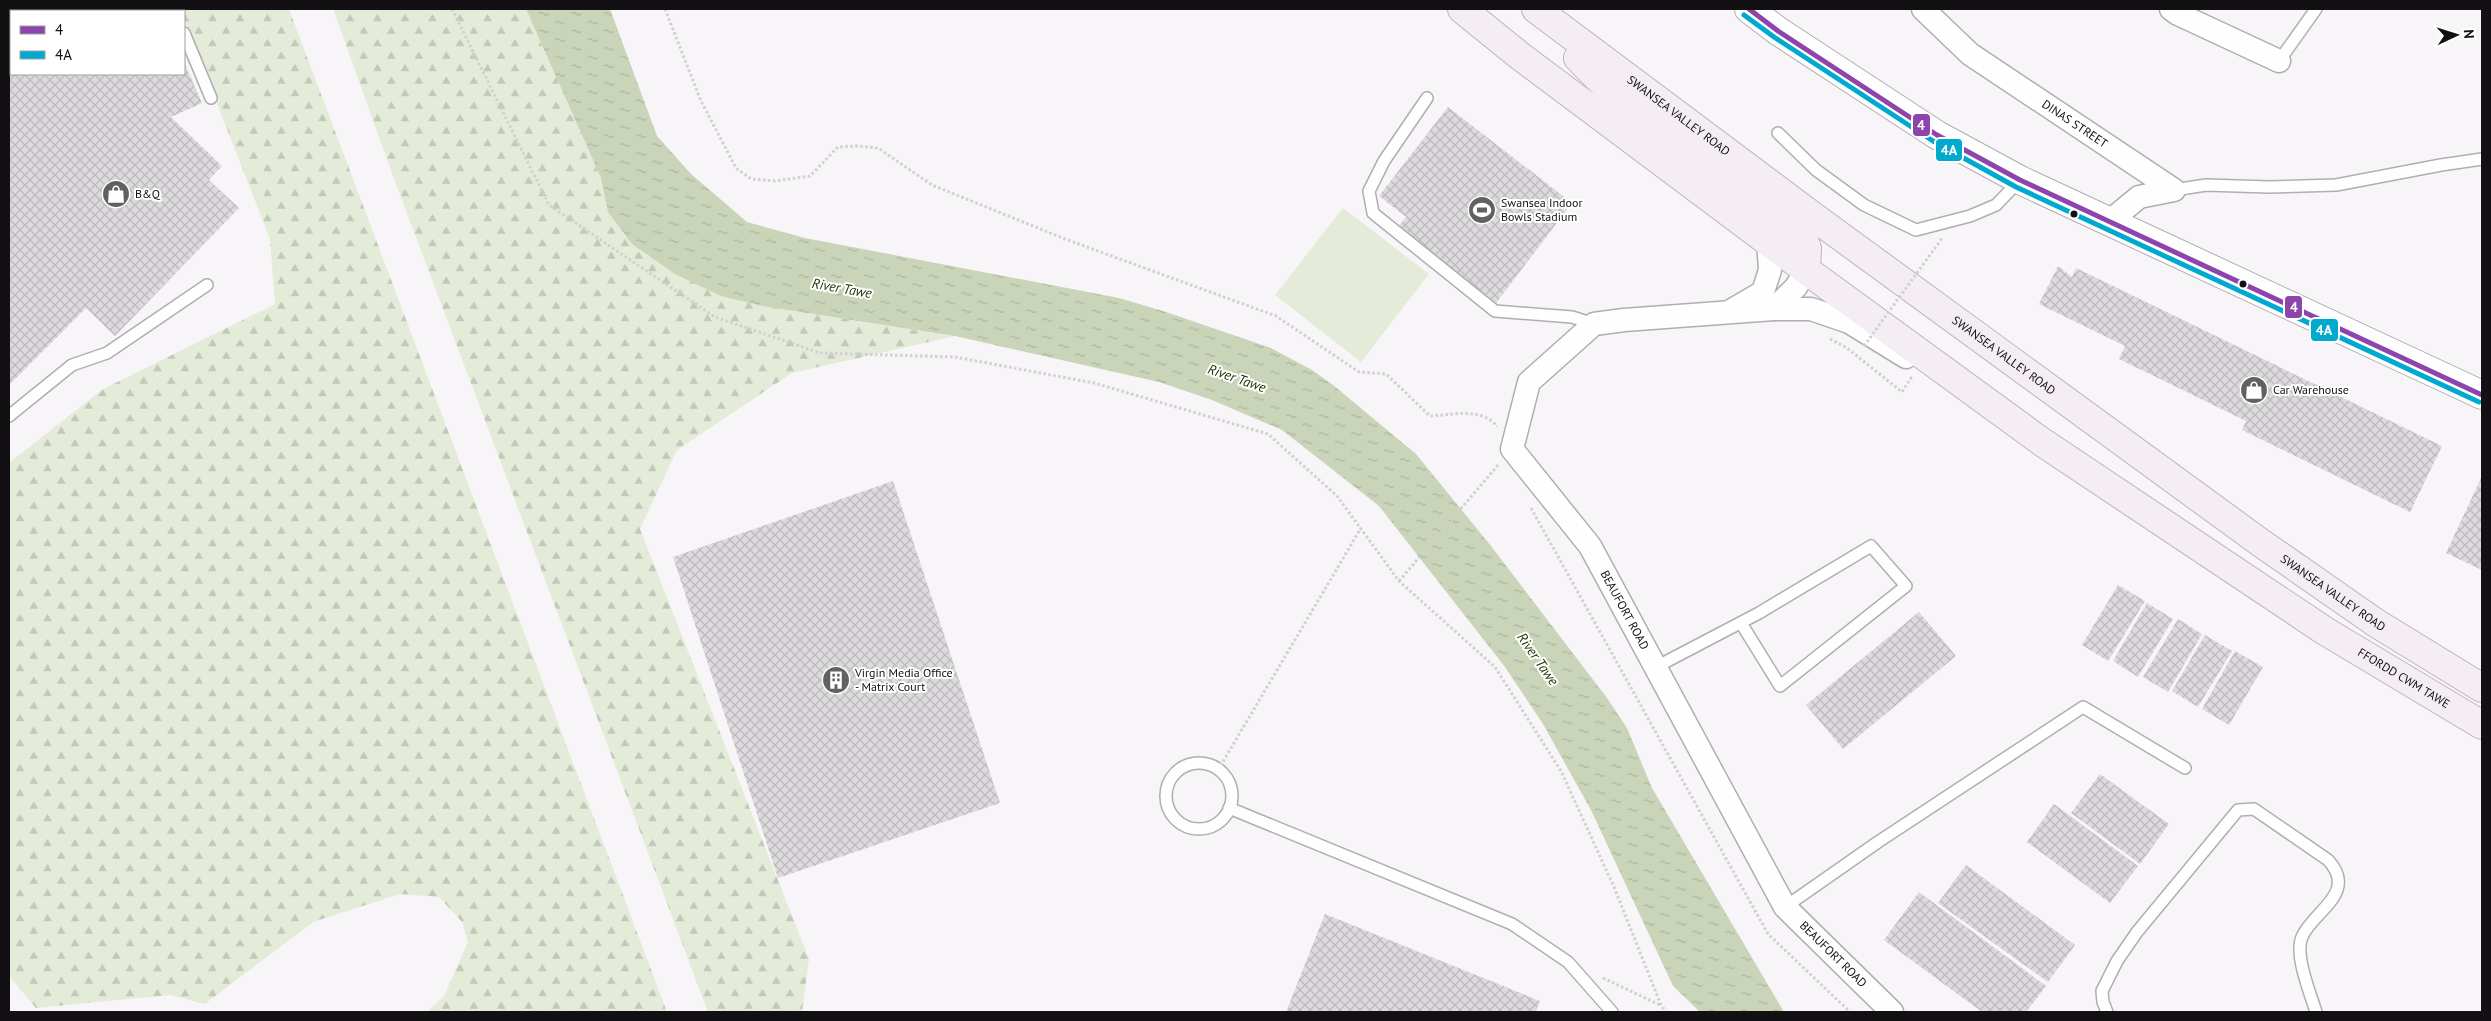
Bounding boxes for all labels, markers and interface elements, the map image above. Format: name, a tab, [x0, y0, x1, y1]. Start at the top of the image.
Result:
legend	[10, 10, 185, 75]
north arrow	[2431, 10, 2481, 60]
text: 4	[55, 20, 63, 39]
text: N	[2460, 29, 2478, 39]
text: 4A	[55, 45, 72, 64]
street label: SWANSEA VALLEY ROAD	[1624, 72, 1733, 159]
street label: DINAS STREET	[2039, 96, 2111, 151]
line badge: 4	[1912, 113, 1931, 137]
text: 4	[1917, 116, 1925, 134]
line badge: 4A	[1935, 138, 1963, 162]
text: 4A	[1941, 141, 1958, 159]
shop icon: B&Q	[101, 179, 131, 209]
place label: B&Q	[135, 186, 161, 201]
sports icon: Swansea Indoor Bowls Stadium	[1467, 195, 1497, 225]
place label: Swansea Indoor Bowls Stadium	[1501, 195, 1582, 224]
unlabelled marker	[2069, 209, 2079, 219]
water label: River Tawe	[811, 274, 874, 302]
unlabelled marker	[2238, 279, 2248, 289]
line badge: 4	[2284, 295, 2303, 319]
text: 4	[2290, 298, 2298, 316]
street label: SWANSEA VALLEY ROAD	[1949, 312, 2059, 398]
line badge: 4A	[2310, 318, 2339, 342]
text: 4A	[2316, 321, 2333, 339]
water label: River Tawe	[1205, 360, 1269, 397]
shop icon: Car Warehouse	[2239, 375, 2269, 405]
place label: Car Warehouse	[2273, 382, 2349, 397]
street label: SWANSEA VALLEY ROAD	[2278, 551, 2389, 634]
street label: BEAUFORT ROAD	[1598, 568, 1653, 652]
water label: River Tawe	[1513, 629, 1563, 689]
street label: FFORDD CWM TAWE	[2355, 644, 2453, 711]
building icon: Virgin Media Office - Matrix Court	[821, 665, 851, 695]
place label: Virgin Media Office - Matrix Court	[854, 665, 953, 694]
street label: BEAUFORT ROAD	[1797, 918, 1870, 990]

